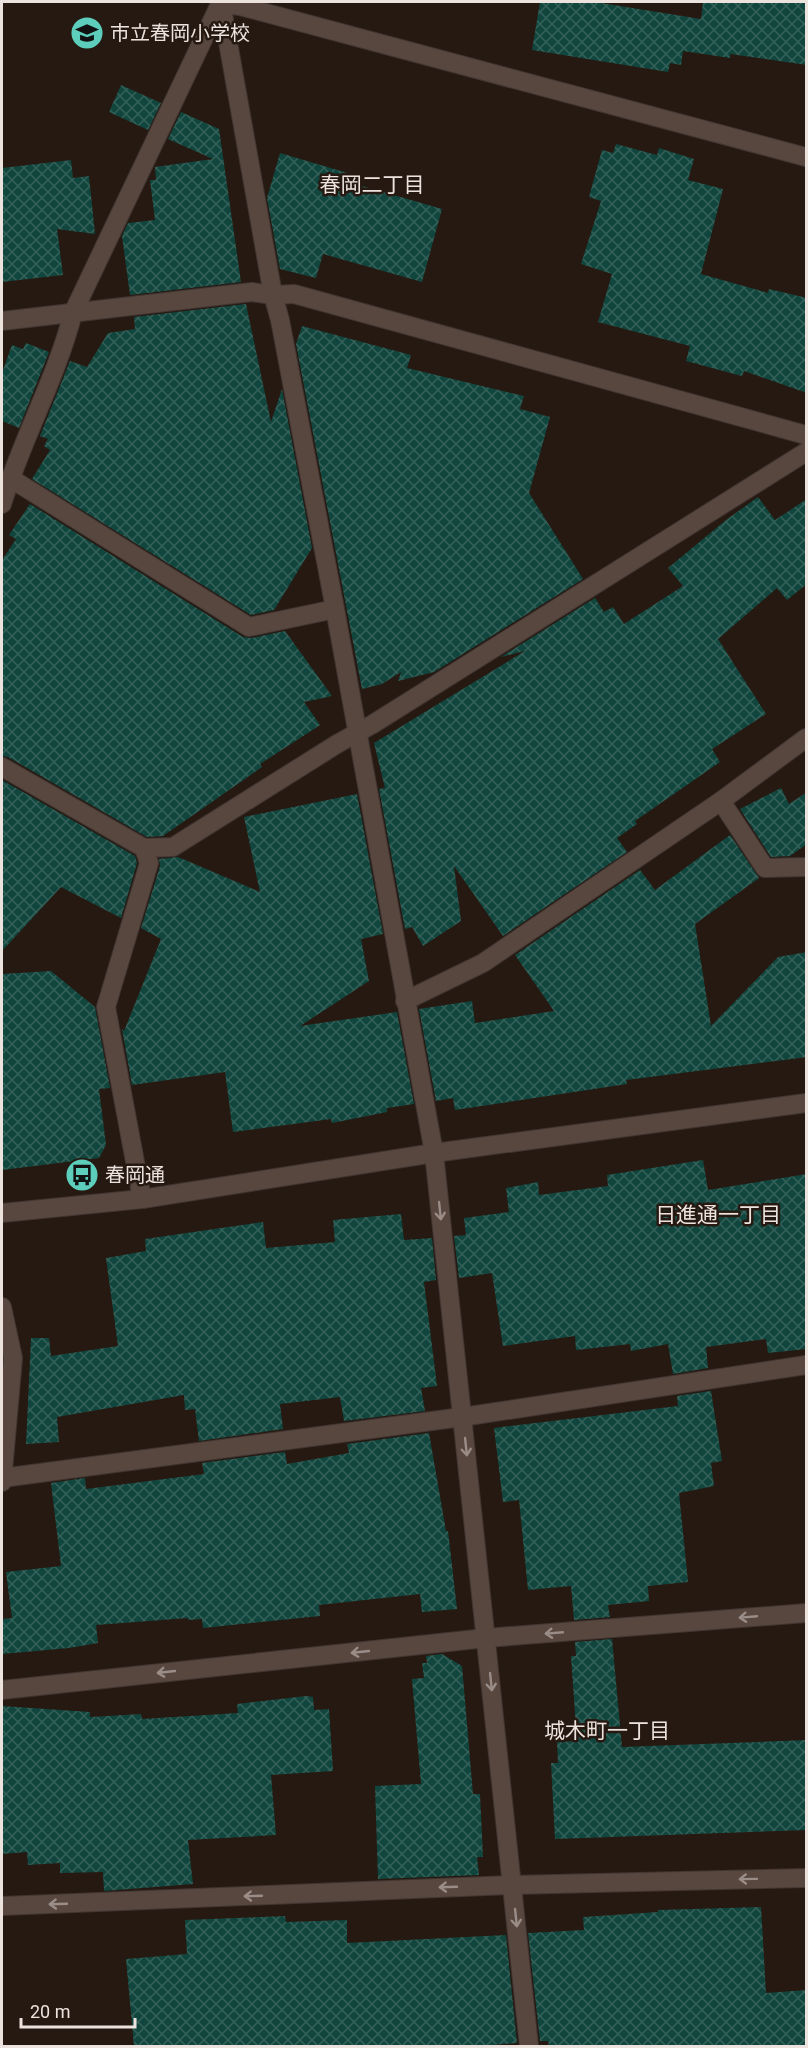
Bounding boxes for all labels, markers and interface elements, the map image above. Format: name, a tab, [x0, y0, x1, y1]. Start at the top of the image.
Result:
school or university icon: 市立春岡小学校	[69, 15, 105, 51]
place label: 市立春岡小学校	[110, 21, 250, 45]
district label: 春岡二丁目	[320, 173, 425, 197]
bus stop icon: 春岡通	[64, 1157, 100, 1193]
place label: 春岡通	[105, 1163, 165, 1187]
one-way arrow	[435, 1200, 446, 1220]
district label: 日進通一丁目	[655, 1203, 781, 1227]
one-way arrow	[460, 1436, 471, 1456]
one-way arrow	[739, 1612, 759, 1623]
one-way arrow	[544, 1628, 564, 1639]
one-way arrow	[350, 1646, 370, 1657]
one-way arrow	[156, 1667, 176, 1678]
one-way arrow	[486, 1672, 497, 1692]
district label: 城木町一丁目	[544, 1719, 670, 1743]
one-way arrow	[739, 1873, 759, 1885]
one-way arrow	[439, 1882, 459, 1893]
one-way arrow	[244, 1890, 264, 1901]
one-way arrow	[49, 1898, 69, 1909]
one-way arrow	[511, 1907, 522, 1927]
scale bar	[21, 1991, 135, 2029]
text: 20 m	[30, 2001, 70, 2022]

